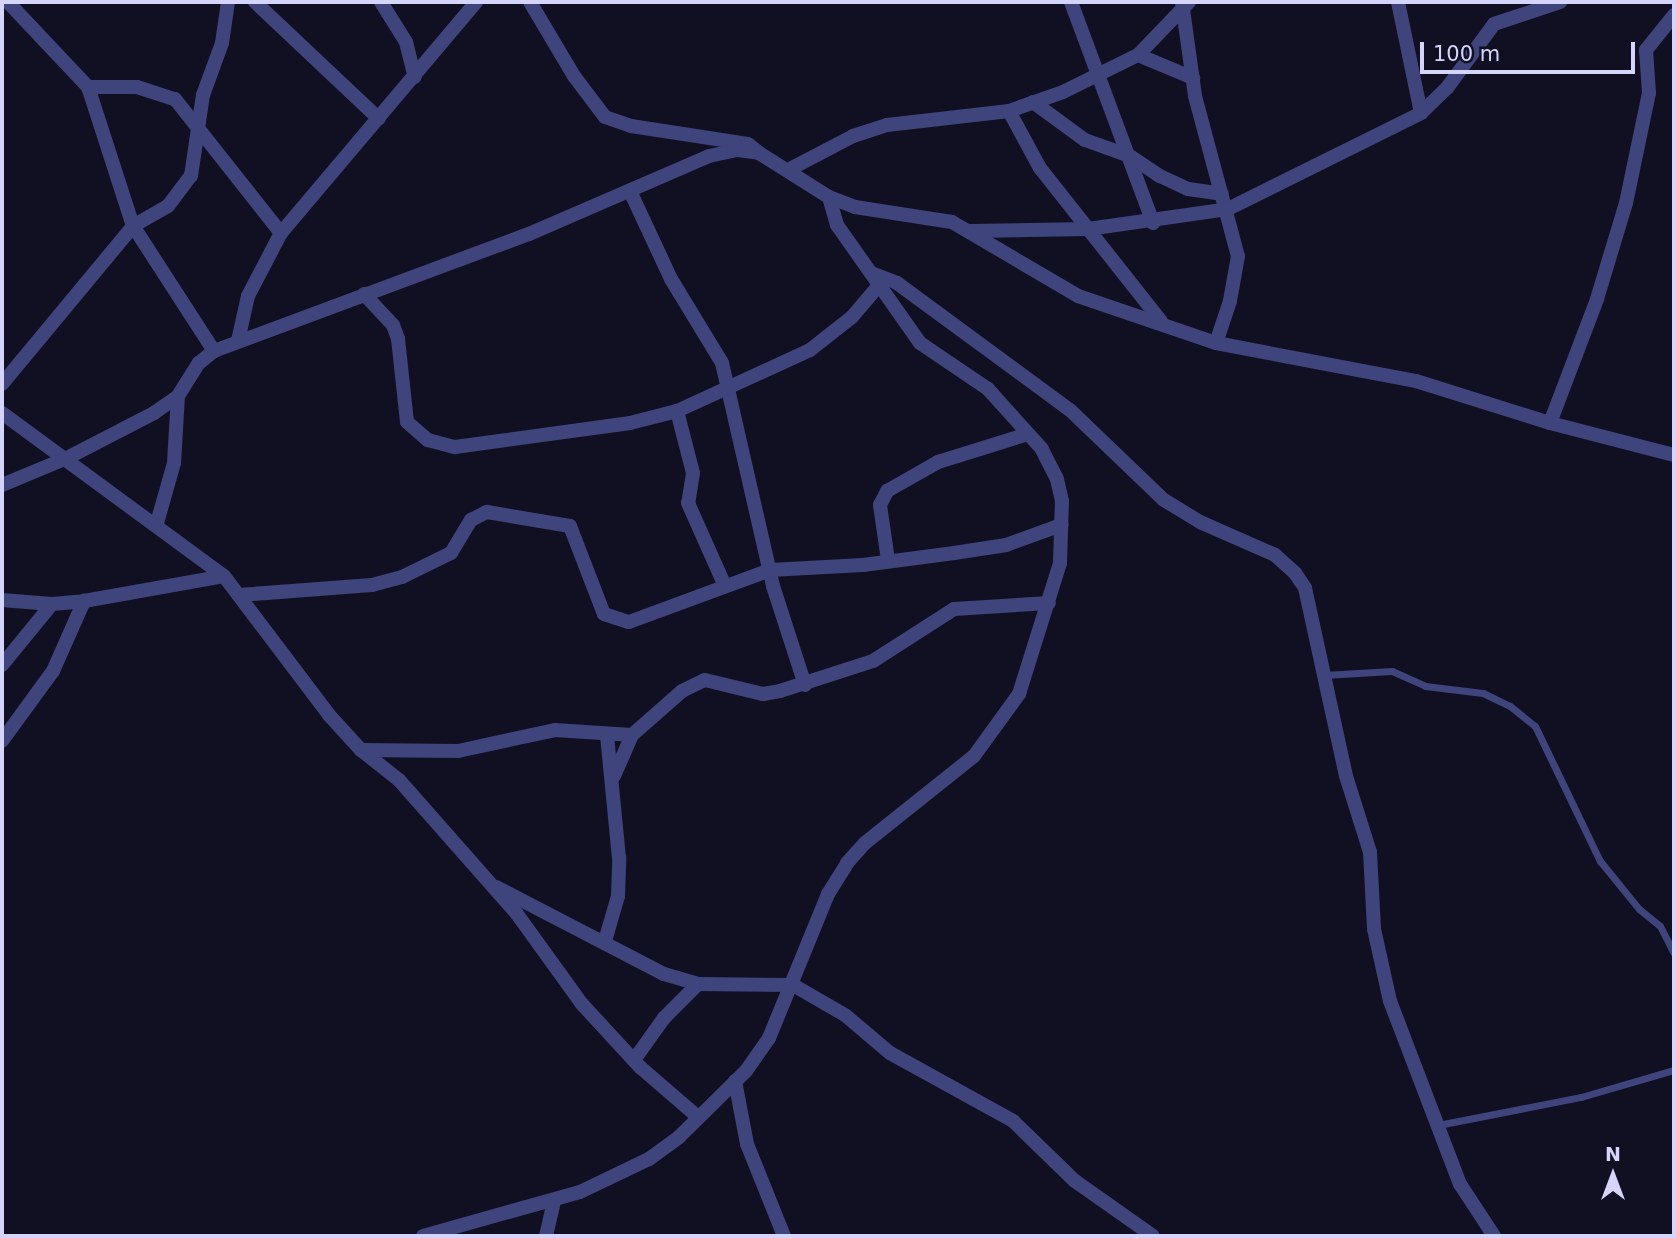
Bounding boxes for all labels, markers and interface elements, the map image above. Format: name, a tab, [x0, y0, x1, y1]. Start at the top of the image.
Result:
scale bar	[1424, 28, 1639, 72]
text: 100 m	[1433, 42, 1500, 66]
north arrow	[1578, 1140, 1648, 1210]
text: N	[1605, 1143, 1621, 1165]

